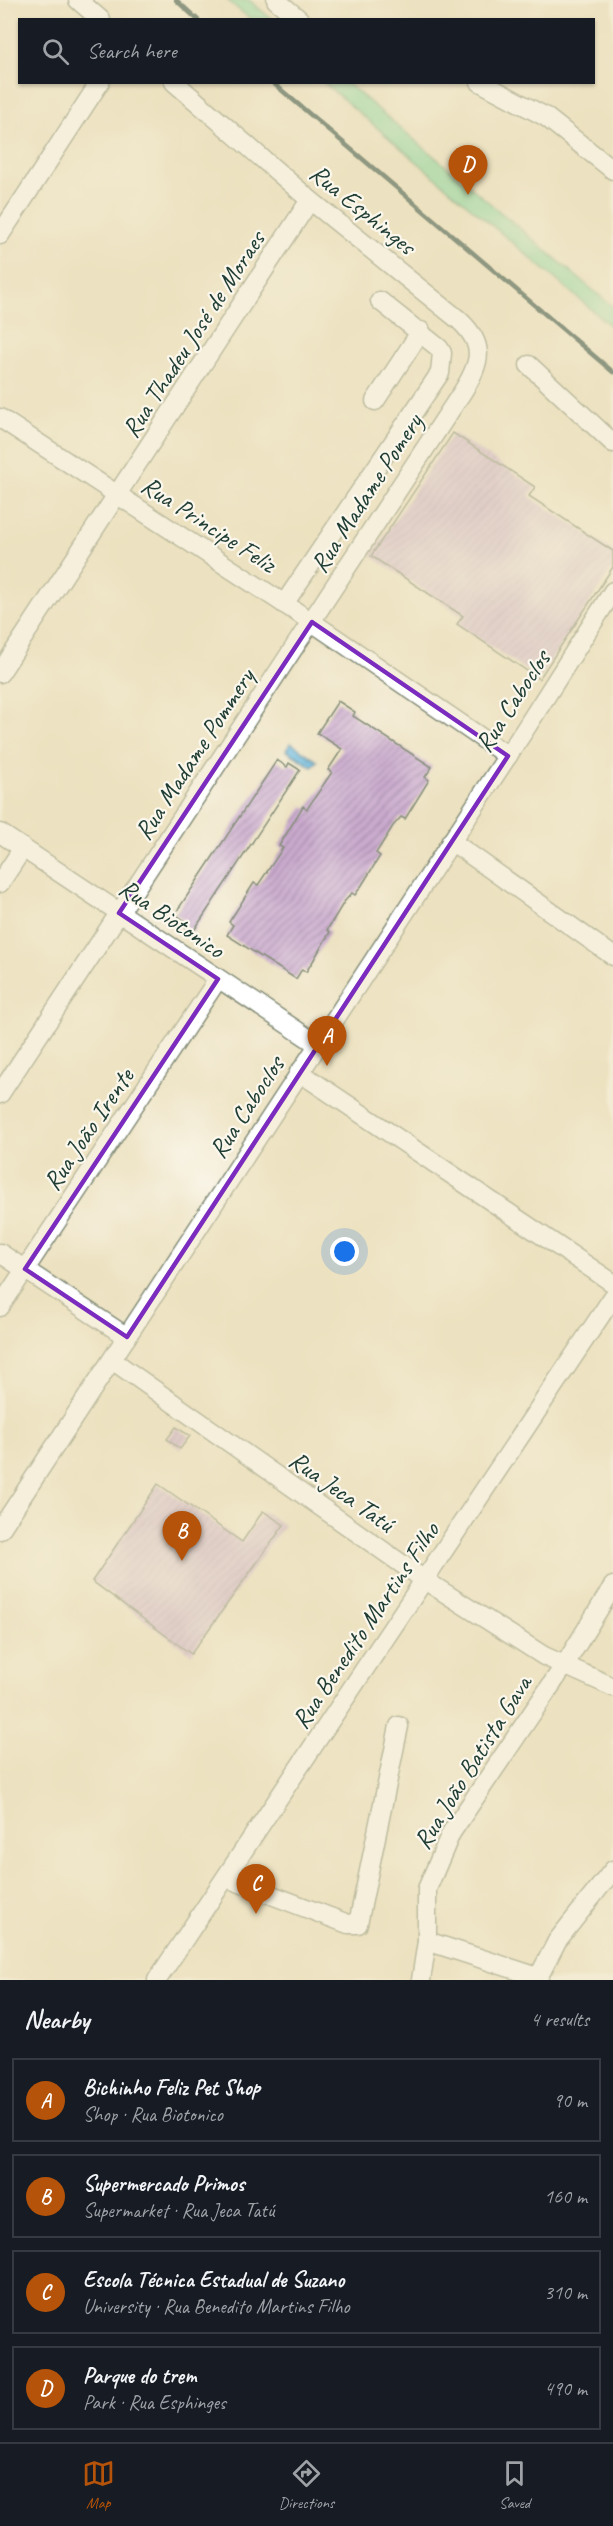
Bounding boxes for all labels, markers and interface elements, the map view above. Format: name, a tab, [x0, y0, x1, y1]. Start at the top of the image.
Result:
search box	[18, 18, 595, 84]
icon: search	[39, 35, 72, 68]
text: Search here	[87, 37, 177, 65]
pin: D	[448, 146, 488, 195]
street label: Rua Esphinges	[303, 157, 424, 263]
street label: Rua Thadeu José de Moraes	[114, 223, 274, 444]
street label: Rua Madame Pomery	[303, 406, 431, 579]
street label: Rua Principe Feliz	[135, 469, 284, 581]
street label: Rua Caboclos	[467, 642, 559, 758]
street label: Rua Madame Pommery	[127, 661, 263, 846]
street label: Rua Biotonico	[113, 871, 232, 967]
pin: A	[308, 1016, 346, 1066]
street label: Rua Caboclos	[201, 1048, 293, 1164]
street label: Rua João Irente	[36, 1061, 142, 1197]
your location	[330, 1237, 359, 1266]
street label: Rua Jeca Tatú	[283, 1443, 403, 1541]
pin: B	[162, 1512, 201, 1561]
street label: Rua Benedito Martins Filho	[284, 1514, 448, 1735]
street label: Rua João Batista Gava	[406, 1667, 540, 1855]
pin: C	[236, 1864, 276, 1914]
text: Nearby	[24, 2003, 89, 2036]
text: 4 results	[530, 2007, 589, 2032]
text: Bichinho Feliz Pet Shop	[83, 2074, 260, 2102]
text: A	[40, 2088, 51, 2113]
text: 90 m	[553, 2088, 587, 2113]
text: Shop · Rua Biotonico	[83, 2102, 223, 2127]
text: Supermercado Primos	[83, 2170, 244, 2198]
text: B	[40, 2184, 51, 2209]
text: 160 m	[544, 2184, 587, 2209]
text: Supermarket · Rua Jeca Tatú	[83, 2198, 274, 2223]
text: Escola Técnica Estadual de Suzano	[83, 2266, 344, 2294]
text: C	[41, 2280, 50, 2305]
text: 310 m	[544, 2280, 587, 2305]
text: University · Rua Benedito Martins Filho	[83, 2294, 350, 2319]
text: Parque do trem	[83, 2362, 196, 2390]
text: D	[40, 2376, 51, 2401]
text: 490 m	[544, 2376, 587, 2401]
text: Park · Rua Esphinges	[83, 2390, 226, 2415]
tab: Map	[82, 2457, 115, 2513]
tab: Directions	[279, 2457, 334, 2513]
tab: Saved	[498, 2457, 531, 2513]

